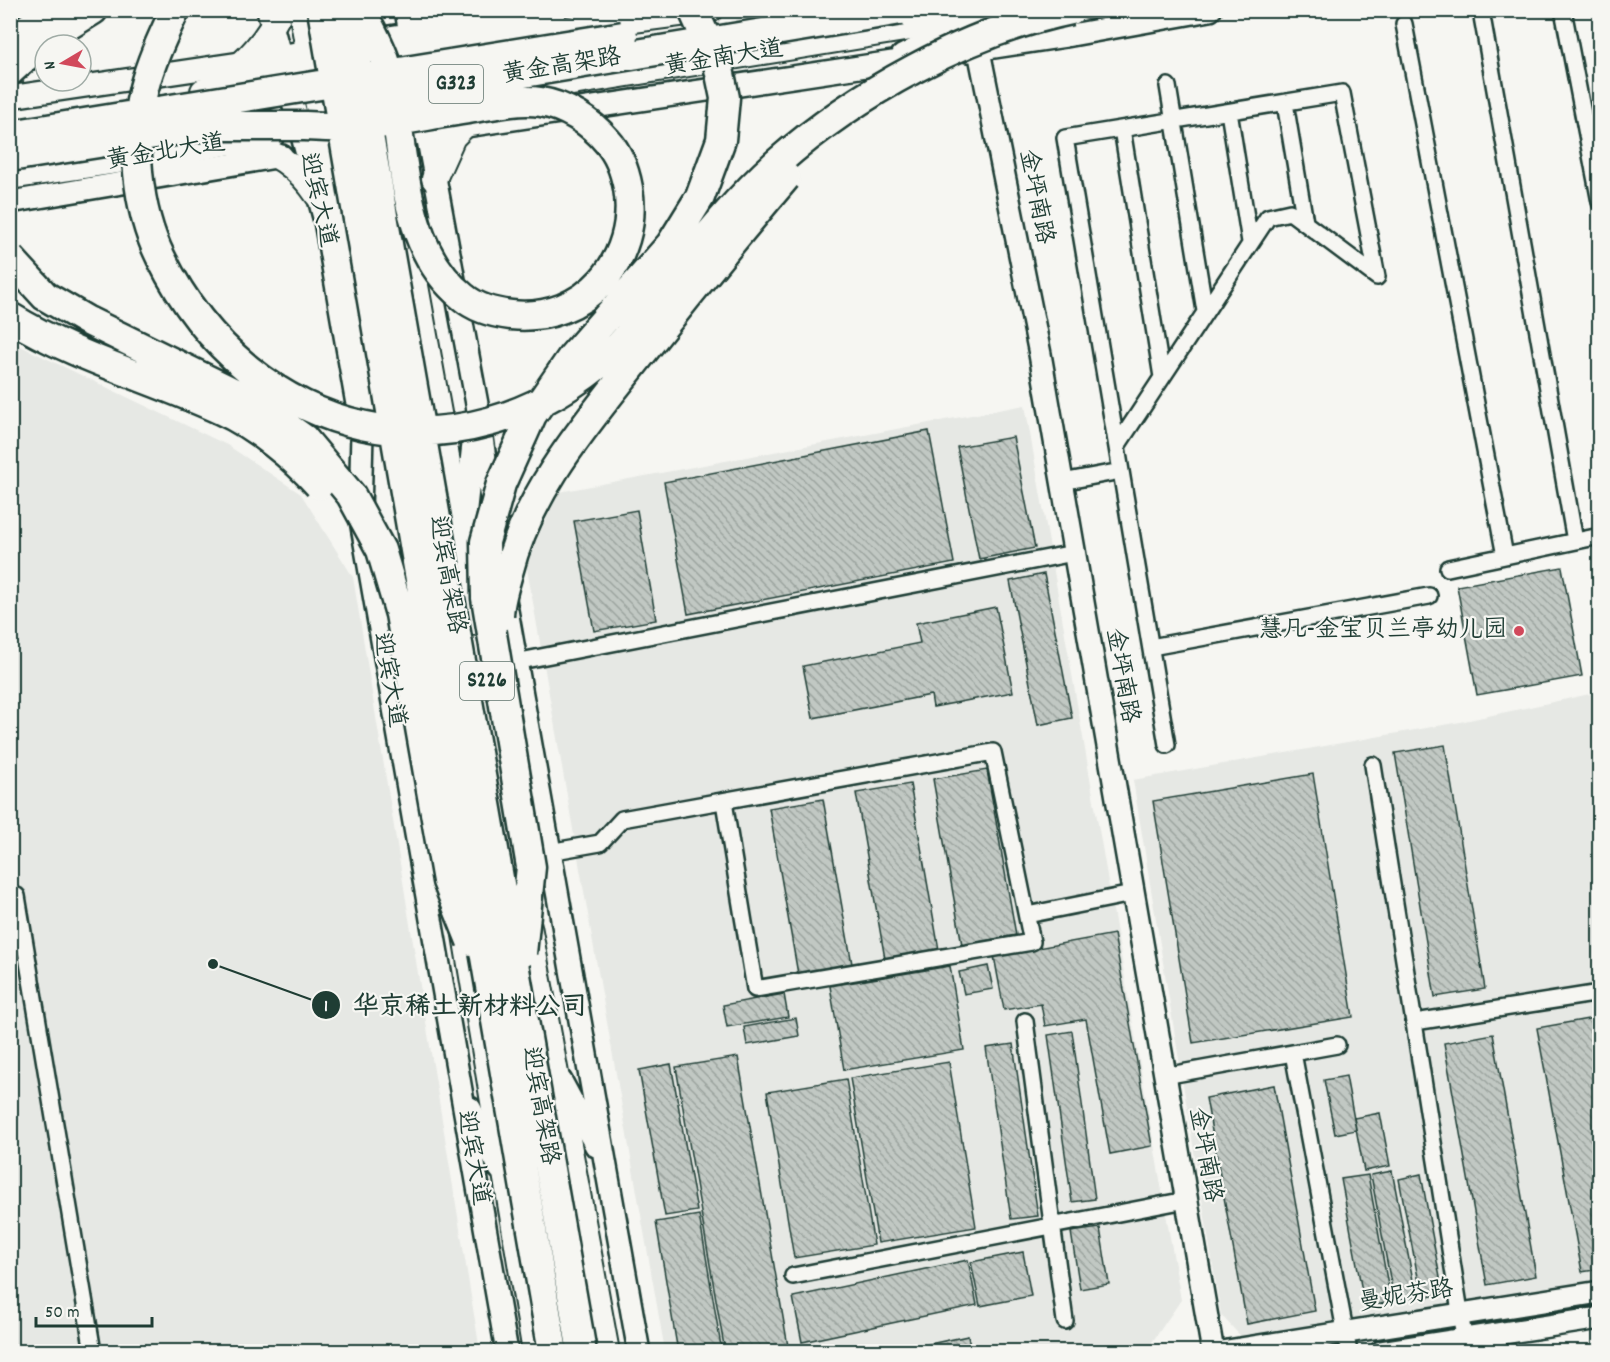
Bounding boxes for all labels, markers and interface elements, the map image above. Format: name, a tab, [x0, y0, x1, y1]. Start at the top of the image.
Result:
north arrow	[33, 33, 93, 93]
street label: 黄金南大道	[662, 33, 786, 85]
street label: 黄金高架路	[500, 41, 624, 93]
text: N	[39, 59, 63, 71]
road number: G323	[429, 65, 483, 103]
street label: 黄金北大道	[104, 127, 228, 179]
street label: 金坪南路	[1009, 147, 1061, 247]
street label: 迎宾大道	[290, 149, 344, 251]
street label: 迎宾高架路	[419, 513, 473, 637]
place label: 慧凡-金宝贝兰亭幼儿园	[1259, 614, 1507, 648]
marker: 慧凡-金宝贝兰亭幼儿园	[1512, 624, 1526, 638]
street label: 金坪南路	[1096, 626, 1146, 726]
street label: 迎宾大道	[363, 630, 413, 730]
road number: S226	[460, 662, 514, 700]
callout: 华京稀土新材料公司	[311, 983, 599, 1027]
text: 华京稀土新材料公司	[353, 990, 587, 1027]
text: 1	[324, 995, 328, 1020]
street label: 迎宾高架路	[512, 1044, 566, 1168]
street label: 金坪南路	[1179, 1105, 1229, 1205]
street label: 迎宾大道	[447, 1108, 497, 1208]
street label: 曼妮芬路	[1356, 1273, 1456, 1321]
scale bar	[36, 1290, 152, 1328]
text: 50 m	[45, 1301, 80, 1326]

